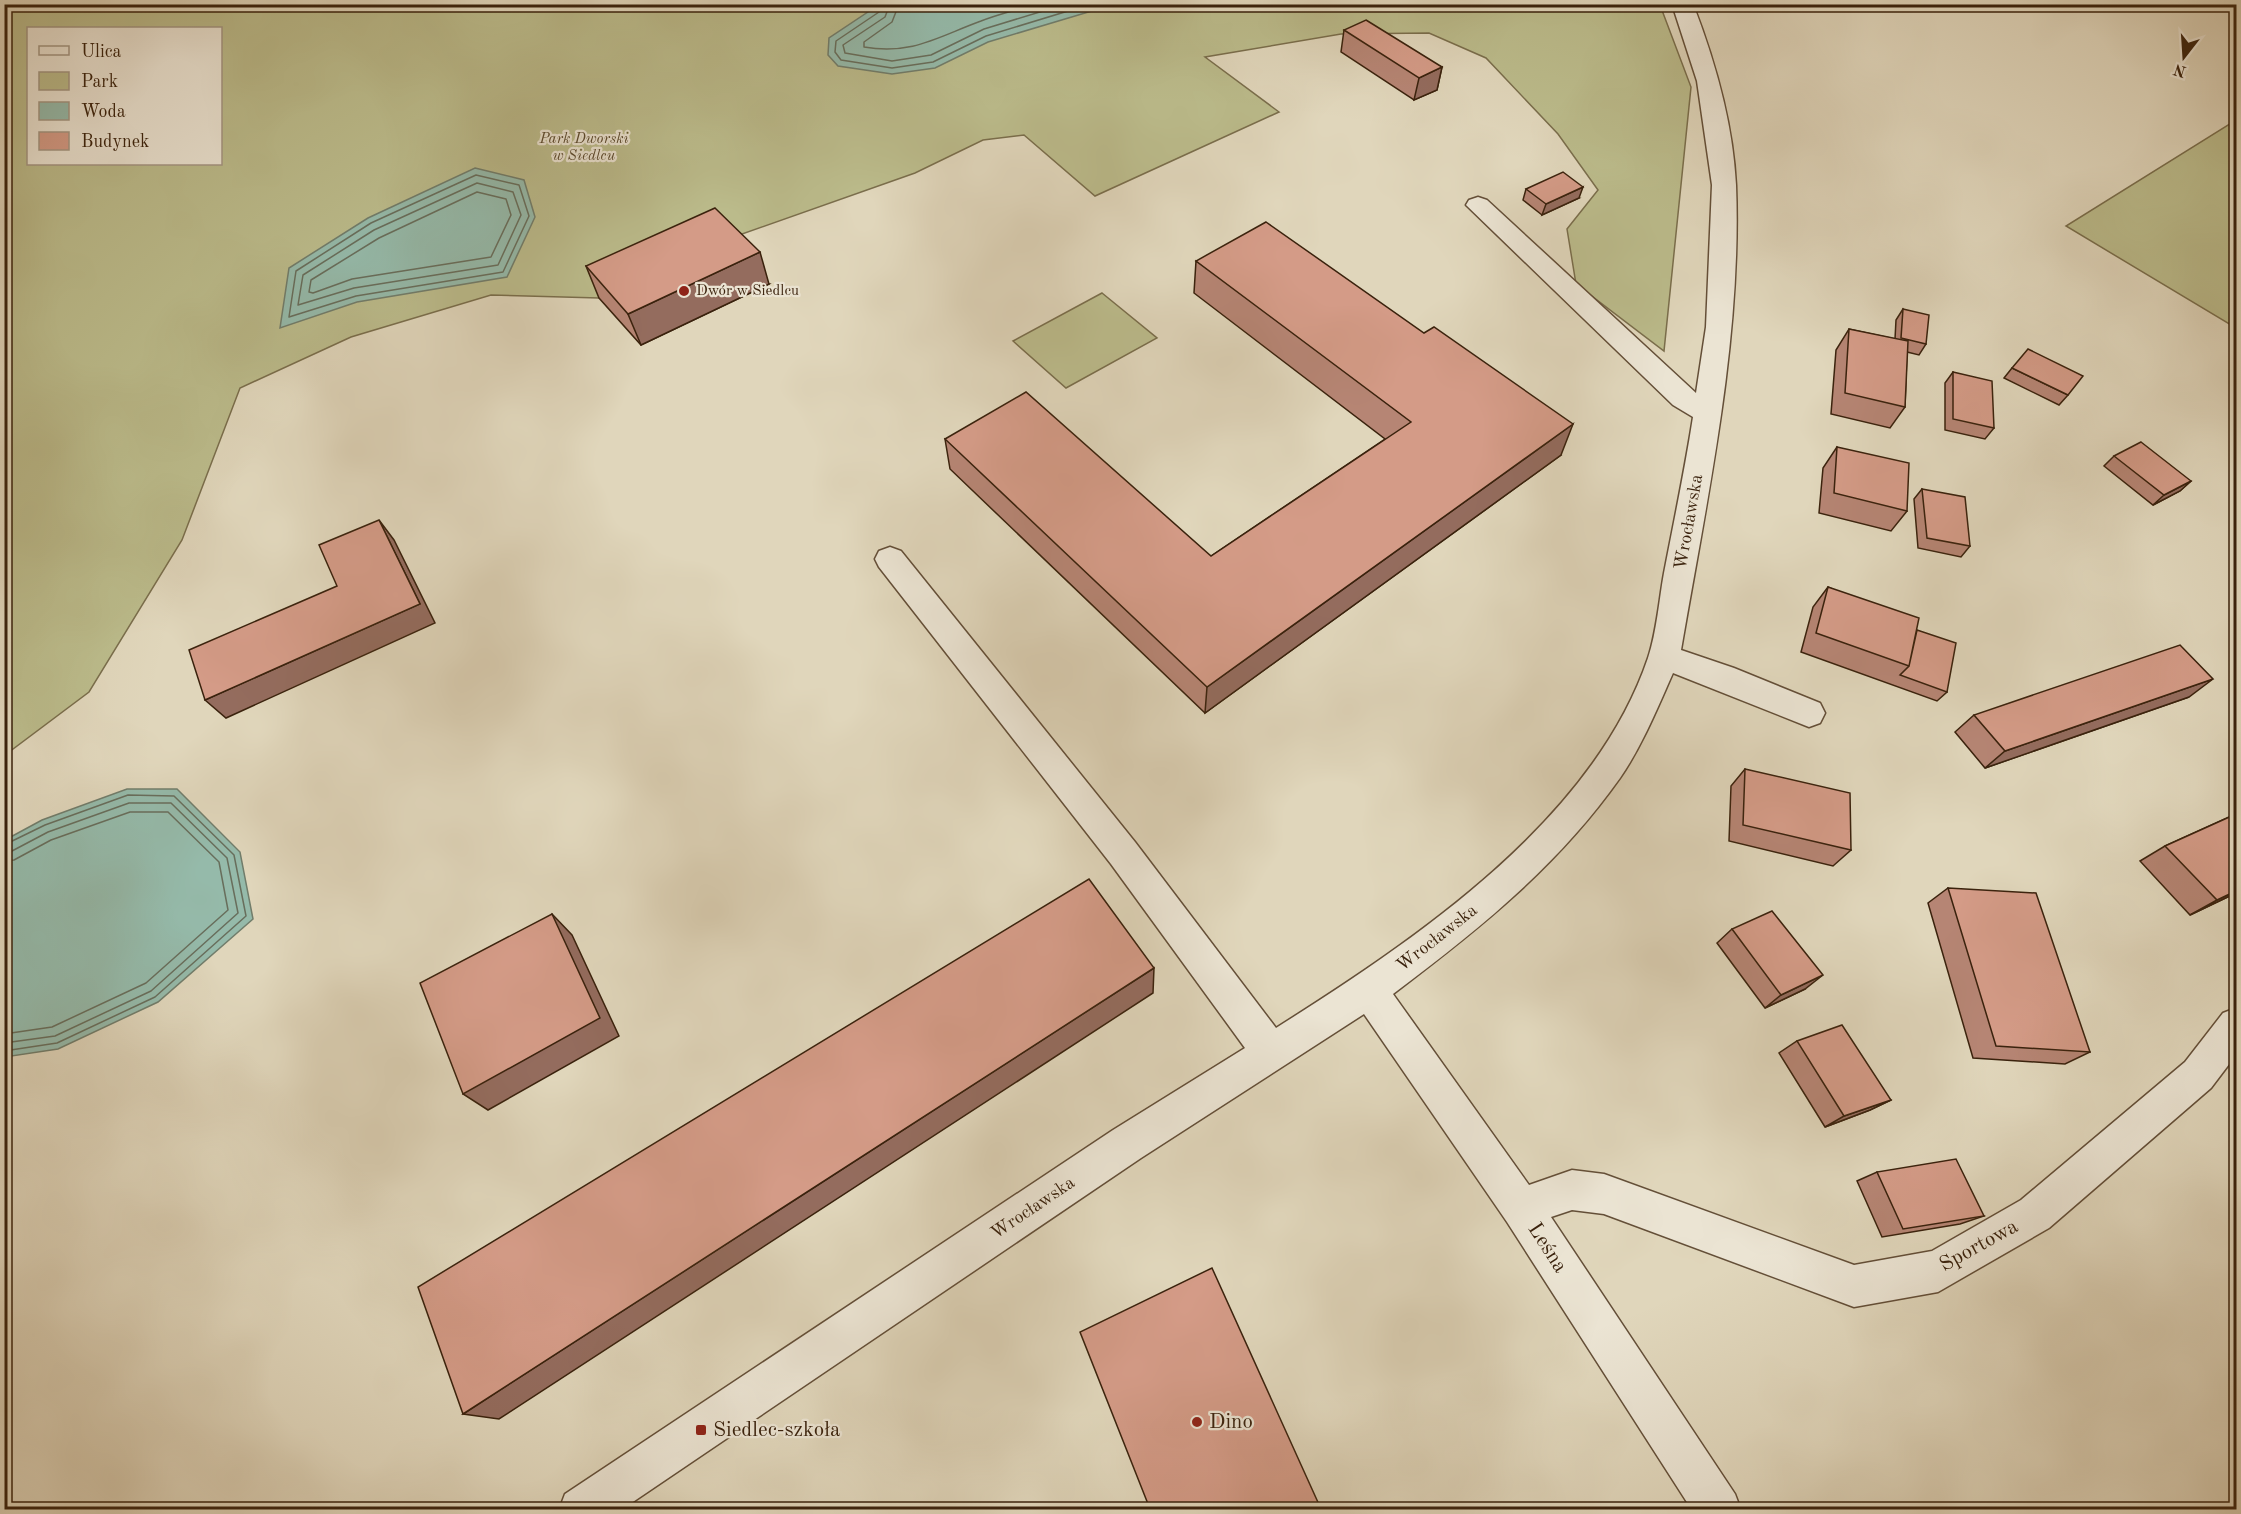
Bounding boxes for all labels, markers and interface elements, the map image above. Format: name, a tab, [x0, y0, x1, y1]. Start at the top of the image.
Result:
legend	[27, 27, 222, 165]
north arrow	[2154, 27, 2214, 87]
text: Ulica	[81, 43, 122, 61]
text: N	[2171, 60, 2188, 79]
text: Park	[81, 73, 118, 91]
text: Woda	[81, 103, 126, 121]
park label: Park Dworski w Siedlcu	[538, 132, 629, 164]
text: Budynek	[81, 133, 149, 151]
marker: Dwór w Siedlcu	[677, 284, 691, 298]
place label: Dwór w Siedlcu	[696, 284, 799, 299]
street label: Wrocławska	[1672, 473, 1706, 571]
street label: Wrocławska	[1393, 901, 1481, 975]
street label: Wrocławska	[988, 1173, 1078, 1243]
street label: Sportowa	[1936, 1216, 2022, 1276]
street label: Leśna	[1523, 1219, 1571, 1277]
place label: Dino	[1209, 1412, 1253, 1433]
marker: Dino	[1190, 1415, 1204, 1429]
place label: Siedlec-szkoła	[713, 1420, 840, 1441]
marker: Siedlec-szkoła	[694, 1423, 708, 1437]

